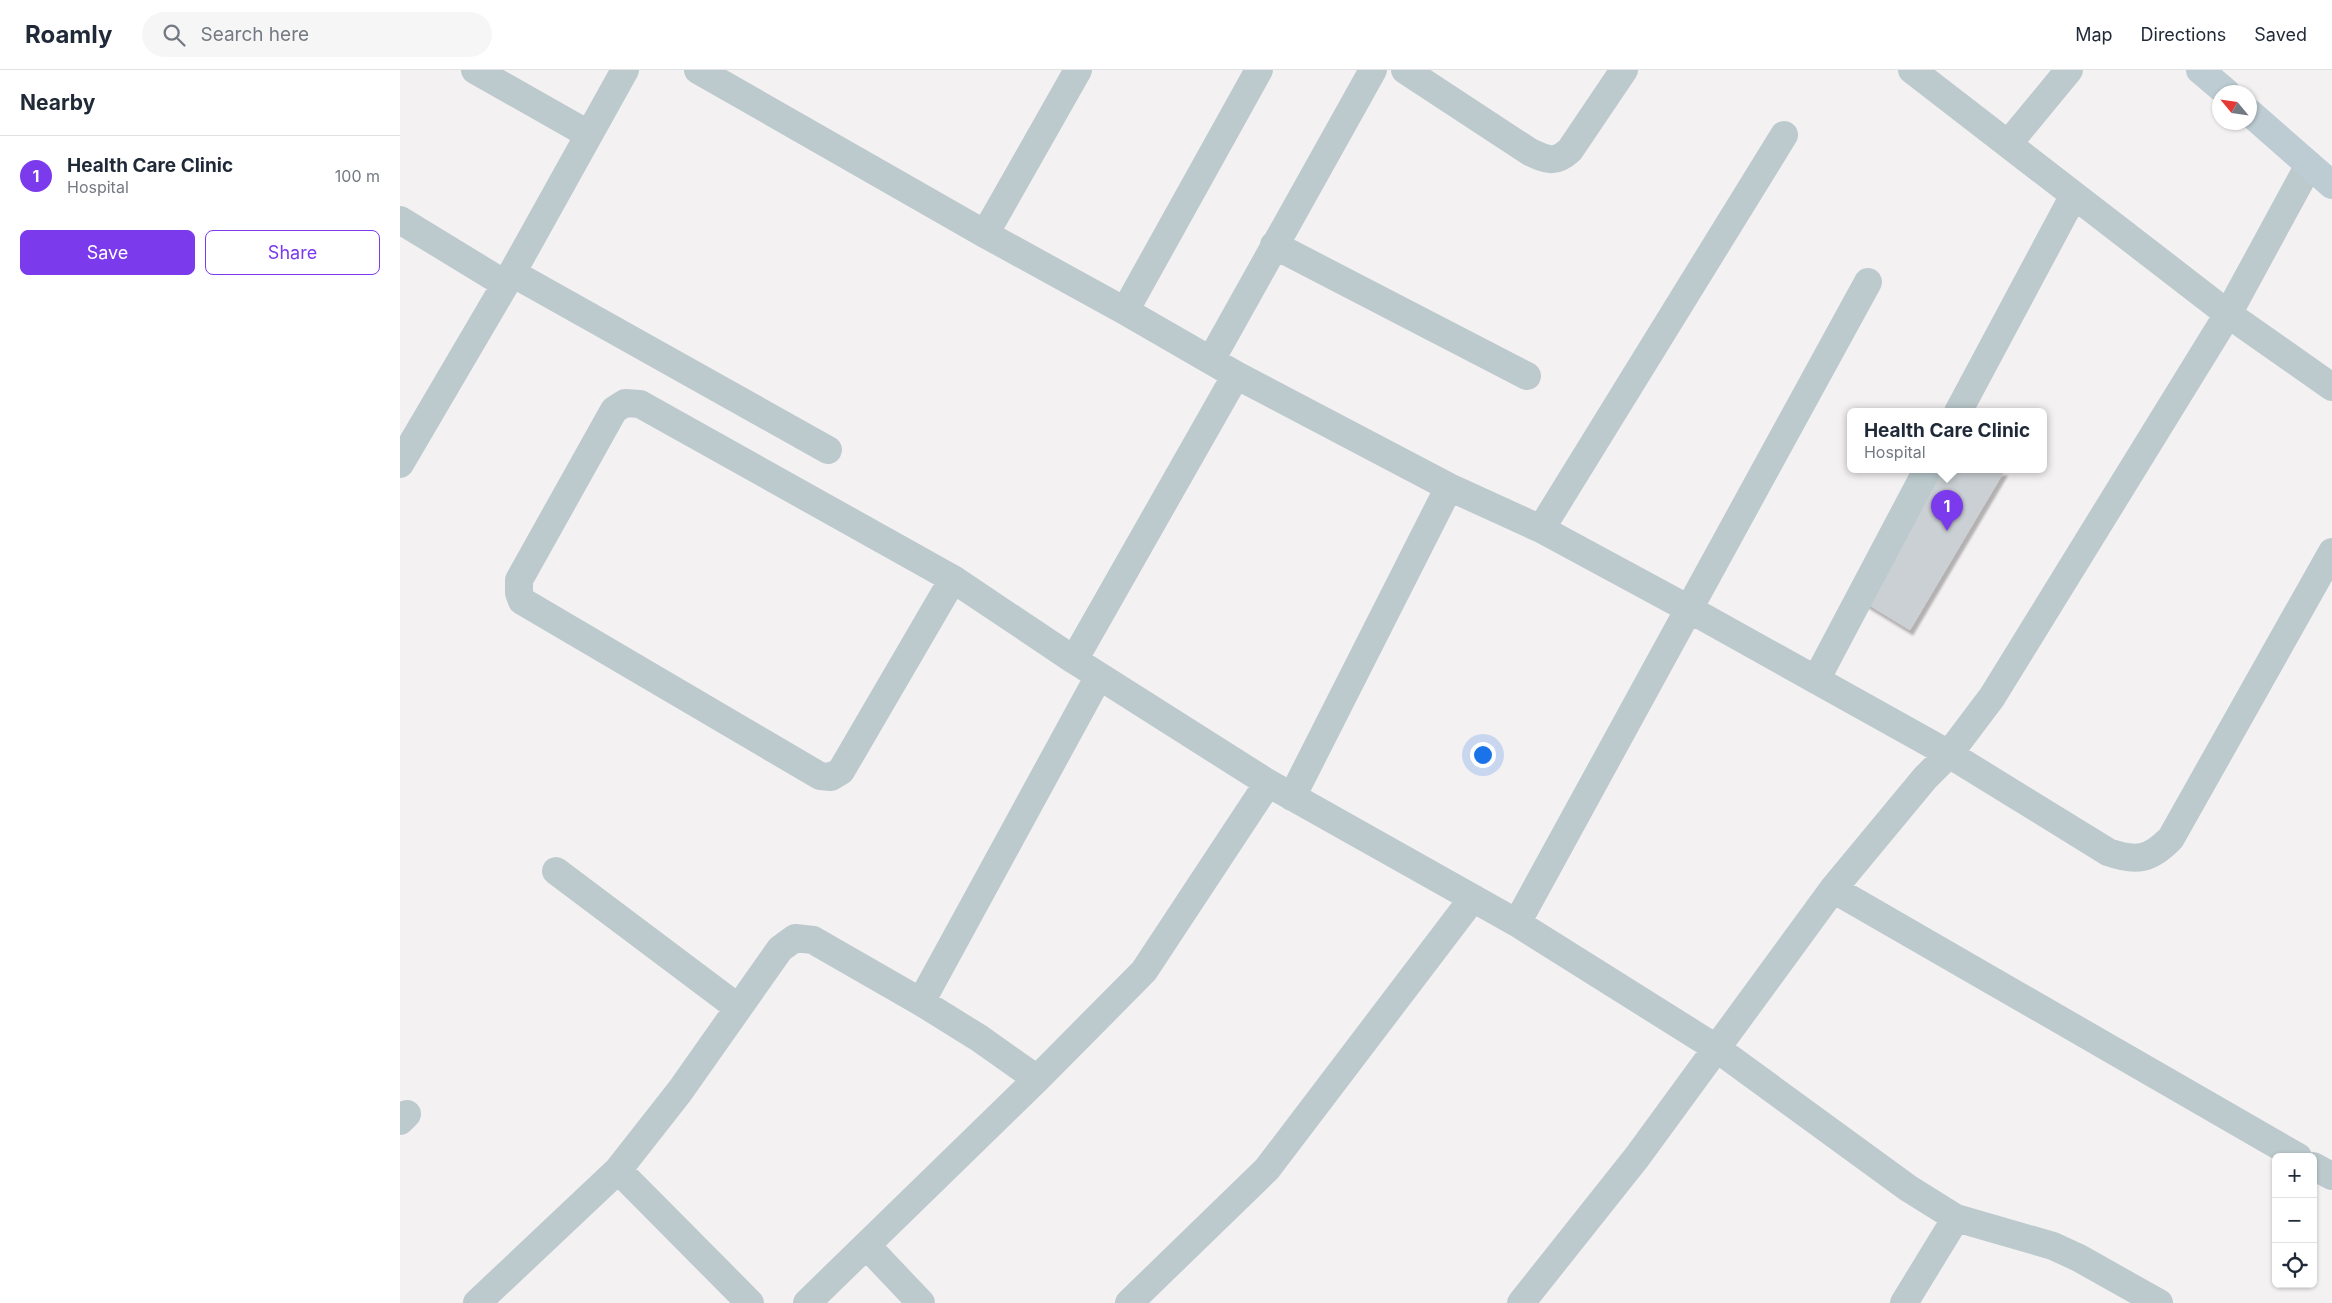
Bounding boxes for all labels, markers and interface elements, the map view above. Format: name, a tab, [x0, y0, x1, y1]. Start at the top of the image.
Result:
search box	[142, 12, 492, 57]
text: Roamly	[25, 20, 112, 49]
icon: search	[160, 21, 188, 49]
text: Search here	[200, 23, 309, 46]
text: Map	[2075, 24, 2113, 45]
text: Directions	[2141, 24, 2226, 45]
text: Saved	[2254, 24, 2307, 45]
north arrow	[2212, 85, 2257, 130]
text: Nearby	[20, 90, 95, 115]
text: Health Care Clinic	[67, 154, 233, 177]
text: 1	[33, 166, 39, 186]
text: 100 m	[335, 166, 380, 186]
text: Hospital	[67, 177, 129, 197]
button: Save	[20, 230, 195, 275]
button: Share	[205, 230, 380, 275]
popup	[1847, 408, 2047, 473]
text: Health Care Clinic	[1864, 419, 2030, 442]
text: Hospital	[1864, 442, 1926, 462]
pin: 1	[1931, 490, 1963, 531]
your location	[1470, 742, 1496, 768]
map controls	[2272, 1153, 2317, 1288]
button: +	[2272, 1153, 2317, 1198]
button: −	[2272, 1198, 2317, 1243]
button: locate	[2272, 1243, 2317, 1288]

